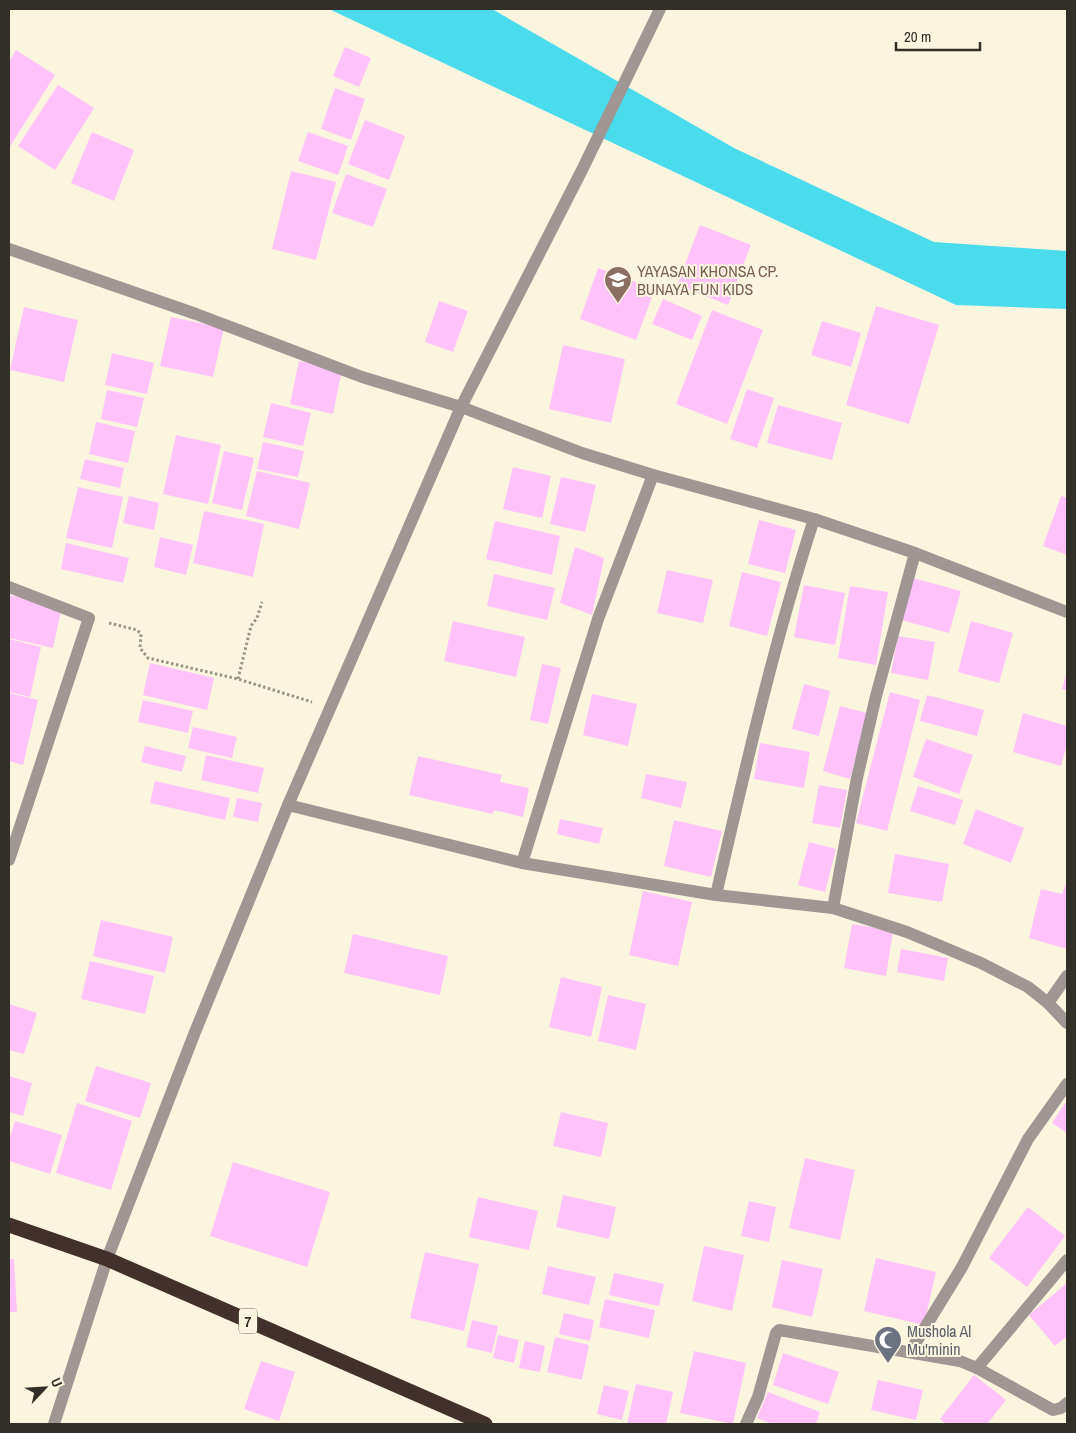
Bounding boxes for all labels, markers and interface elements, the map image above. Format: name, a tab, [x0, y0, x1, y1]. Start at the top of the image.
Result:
scale bar	[896, 20, 980, 52]
text: 20 m	[904, 26, 931, 47]
place label: YAYASAN KHONSA CP. BUNAYA FUN KIDS	[637, 260, 778, 300]
school or university icon: YAYASAN KHONSA CP. BUNAYA FUN KIDS	[603, 265, 633, 304]
road number: 7	[239, 1308, 257, 1334]
place label: Mushola Al Mu'minin	[907, 1320, 971, 1360]
mosque icon: Mushola Al Mu'minin	[873, 1325, 903, 1364]
north arrow	[20, 1363, 70, 1413]
text: U	[47, 1375, 67, 1390]

